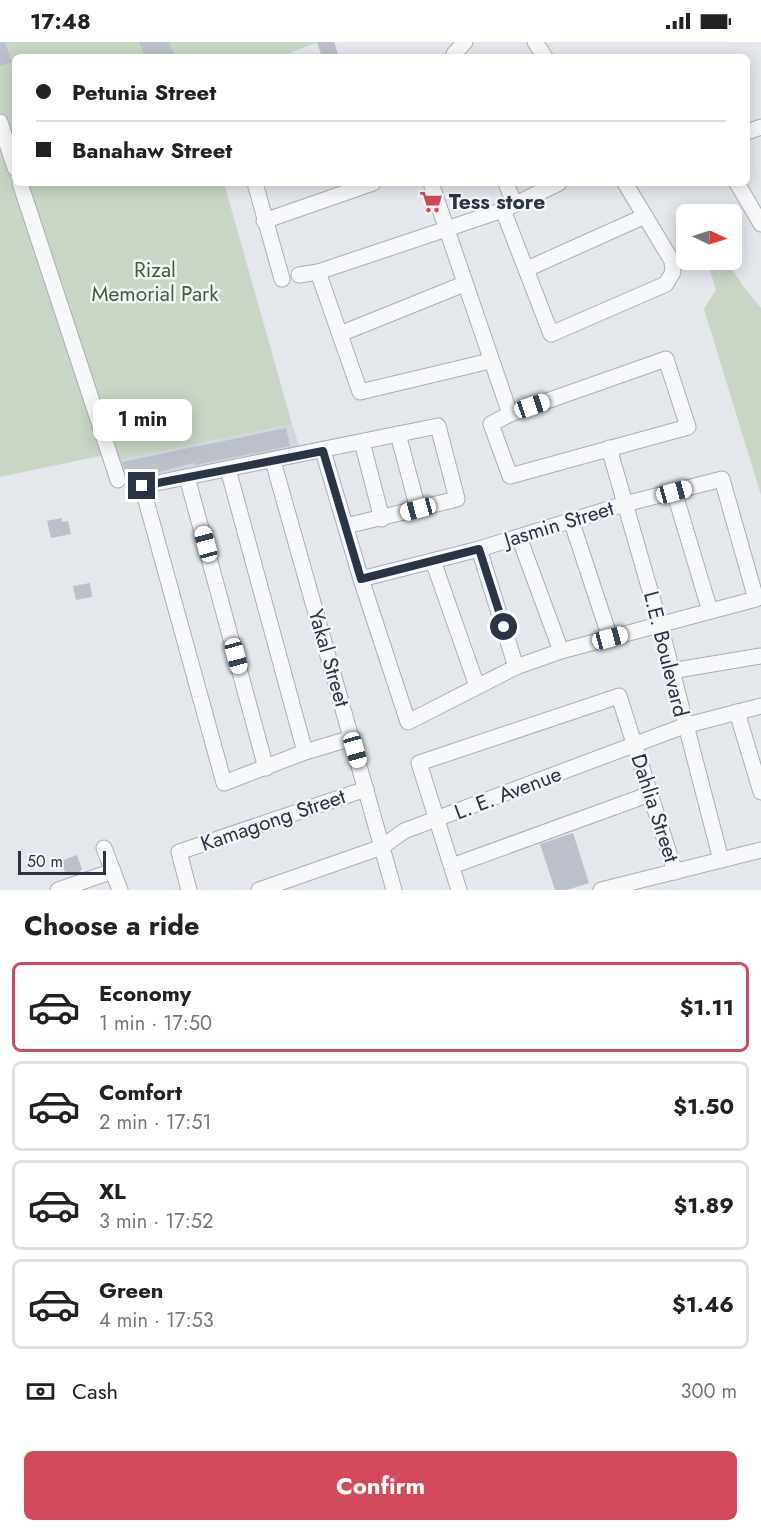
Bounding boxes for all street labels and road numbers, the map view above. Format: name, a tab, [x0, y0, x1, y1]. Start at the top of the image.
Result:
street label: Jasmin Street	[498, 493, 617, 556]
street label: L.E. Boulevard	[636, 588, 696, 720]
street label: Yakal Street	[301, 606, 357, 710]
street label: Dahlia Street	[623, 750, 687, 866]
street label: L. E. Avenue	[450, 759, 566, 827]
street label: Kamagong Street	[197, 781, 349, 859]

